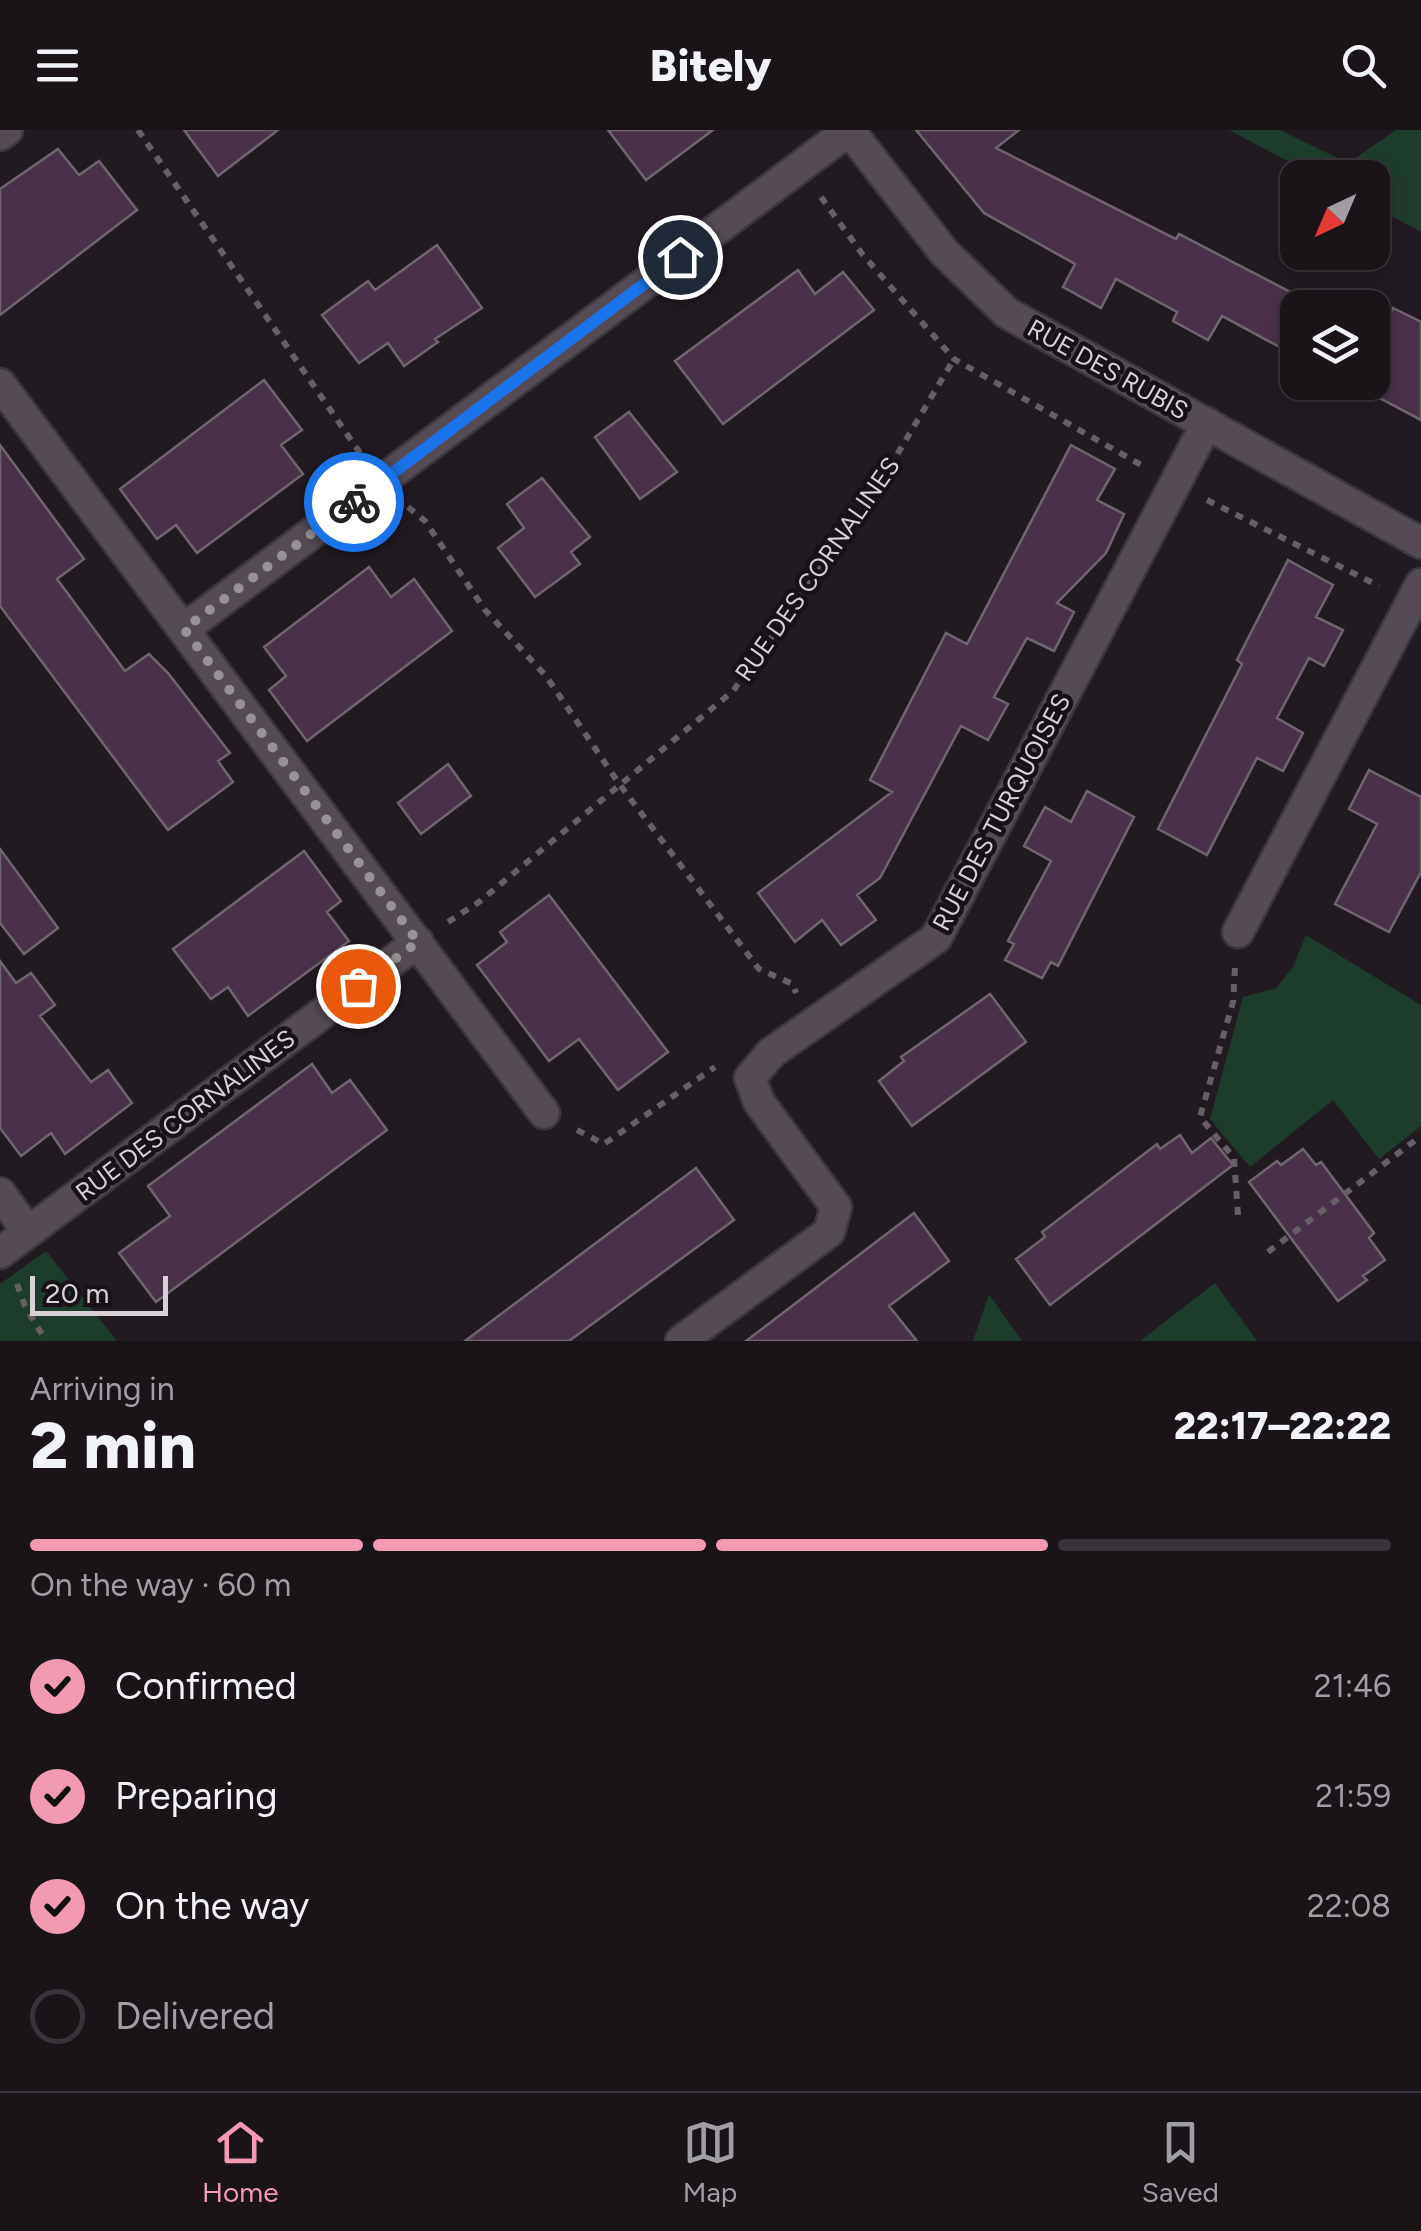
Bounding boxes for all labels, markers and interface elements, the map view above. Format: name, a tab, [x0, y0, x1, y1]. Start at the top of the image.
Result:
icon: menu	[30, 38, 85, 93]
text: Bitely	[650, 38, 771, 92]
icon: search	[1336, 38, 1391, 93]
north arrow	[1280, 160, 1390, 270]
map controls	[1280, 160, 1390, 400]
pin	[638, 215, 723, 300]
icon: home	[653, 230, 708, 285]
button: layers	[1280, 290, 1390, 400]
street label: RUE DES RUBIS	[1023, 313, 1193, 425]
street label: RUE DES CORNALINES	[728, 451, 906, 687]
courier	[304, 452, 404, 552]
icon: bike	[327, 475, 382, 530]
street label: RUE DES TURQUOISES	[926, 688, 1076, 936]
pin	[316, 944, 401, 1029]
icon: bag	[331, 959, 386, 1014]
street label: RUE DES CORNALINES	[70, 1023, 300, 1207]
scale bar	[30, 1271, 168, 1316]
text: 20 m	[45, 1276, 109, 1310]
text: Arriving in	[30, 1370, 175, 1408]
text: 22:17–22:22	[1174, 1403, 1391, 1449]
text: 2 min	[30, 1406, 196, 1484]
text: On the way · 60 m	[30, 1566, 291, 1604]
icon: check	[30, 1659, 85, 1714]
text: Confirmed	[115, 1663, 297, 1709]
text: 21:46	[1314, 1667, 1391, 1705]
icon: check	[30, 1769, 85, 1824]
text: Preparing	[115, 1773, 277, 1819]
text: 21:59	[1315, 1777, 1391, 1815]
icon: check	[30, 1879, 85, 1934]
text: On the way	[115, 1883, 309, 1929]
text: 22:08	[1307, 1887, 1391, 1925]
text: Delivered	[115, 1993, 275, 2039]
tab: Home	[202, 2115, 278, 2209]
tab: Map	[683, 2115, 738, 2209]
tab: Saved	[1142, 2115, 1219, 2209]

